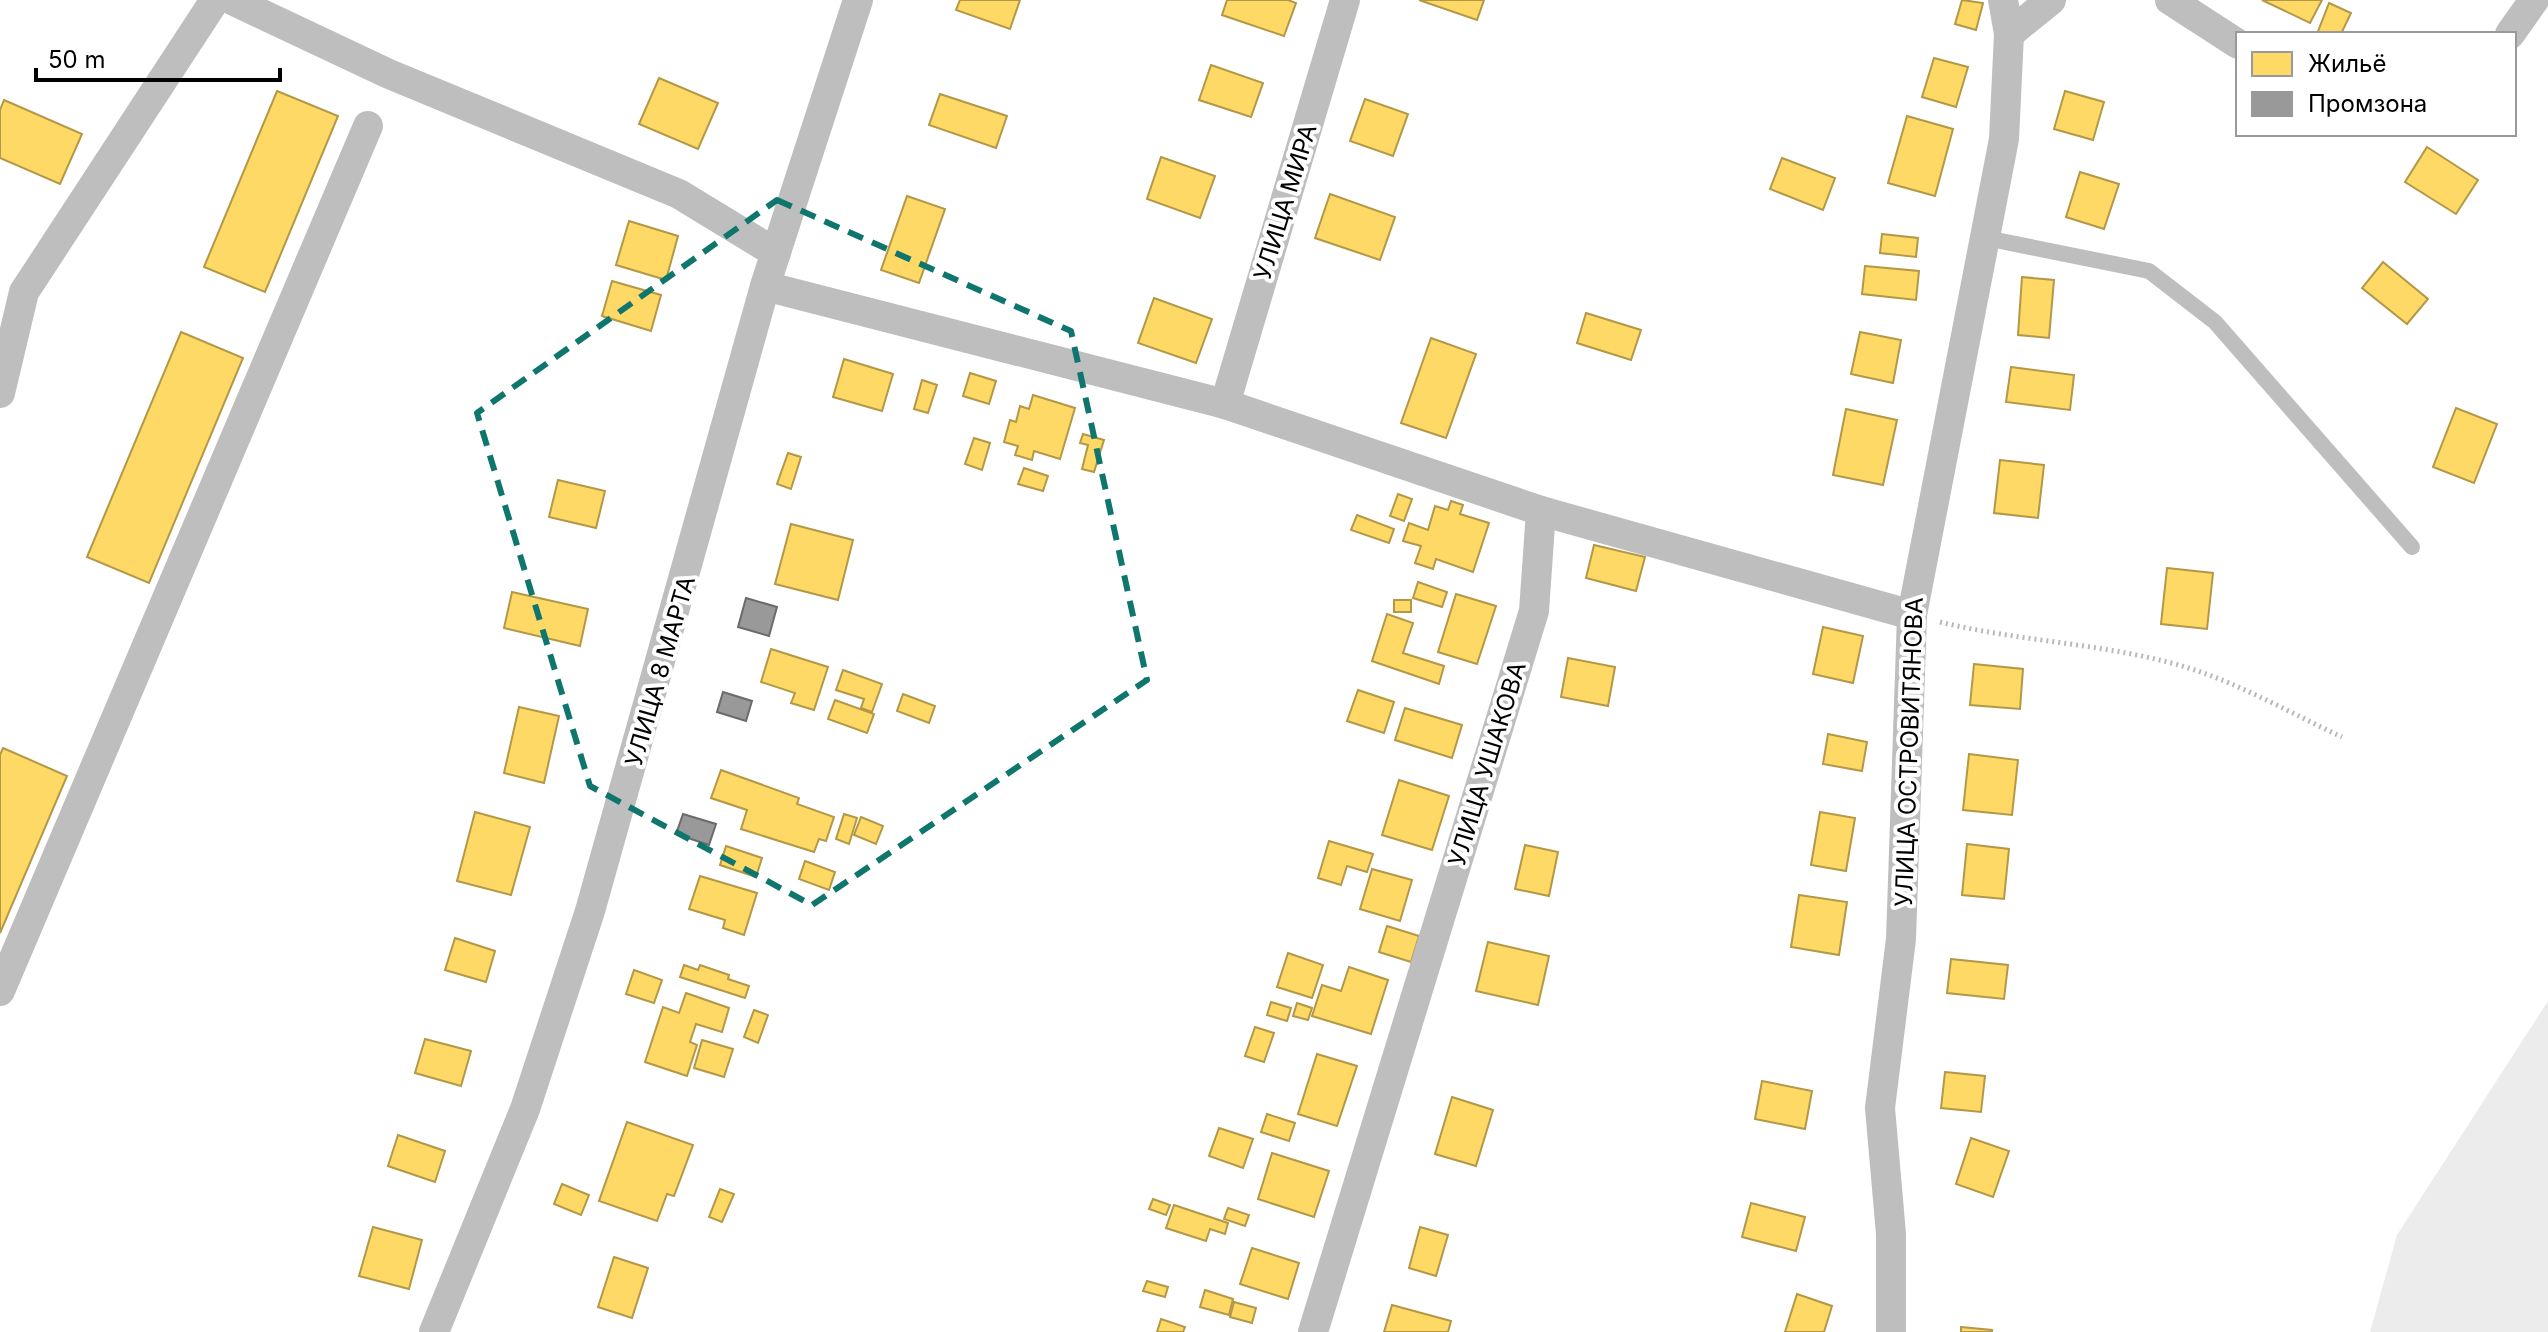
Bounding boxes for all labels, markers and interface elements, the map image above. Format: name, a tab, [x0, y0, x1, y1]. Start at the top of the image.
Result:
scale bar	[36, 32, 280, 82]
legend	[2236, 32, 2516, 136]
text: 50 m	[48, 45, 106, 74]
text: Жильё	[2308, 49, 2386, 78]
text: Промзона	[2308, 89, 2427, 118]
street label: УЛИЦА МИРА	[1248, 120, 1322, 284]
street label: УЛИЦА 8 МАРТА	[619, 572, 701, 770]
street label: УЛИЦА ОСТРОВИТЯНОВА	[1889, 597, 1929, 907]
street label: УЛИЦА УШАКОВА	[1442, 658, 1532, 870]

